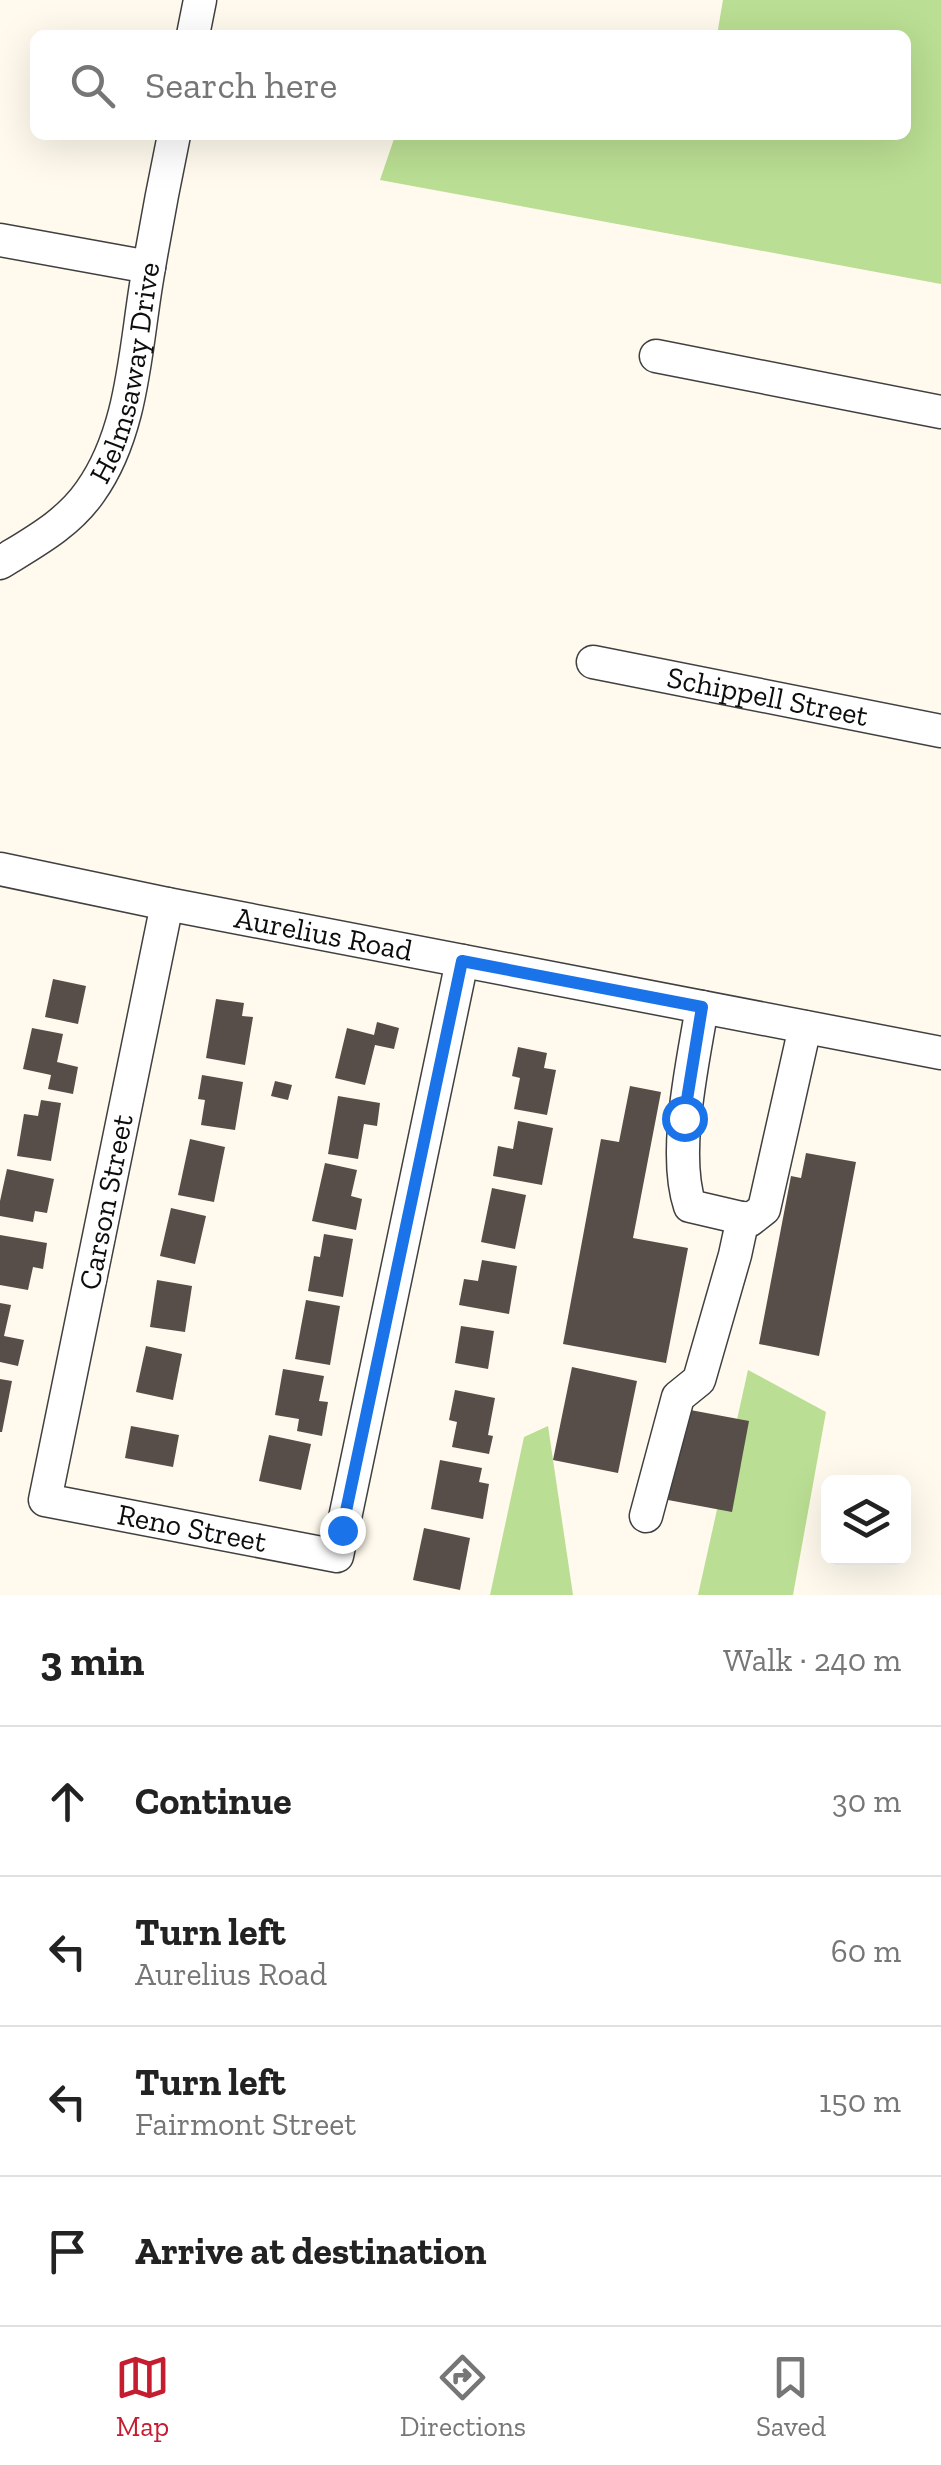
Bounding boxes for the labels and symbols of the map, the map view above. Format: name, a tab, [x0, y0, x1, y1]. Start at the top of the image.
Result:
street label: Helmsaway Drive	[82, 259, 168, 489]
street label: Schippell Street	[664, 659, 871, 734]
street label: Aurelius Road	[232, 899, 416, 969]
route start	[662, 1096, 708, 1142]
street label: Carson Street	[71, 1111, 141, 1293]
street label: Reno Street	[115, 1496, 269, 1560]
route end	[320, 1508, 366, 1554]

